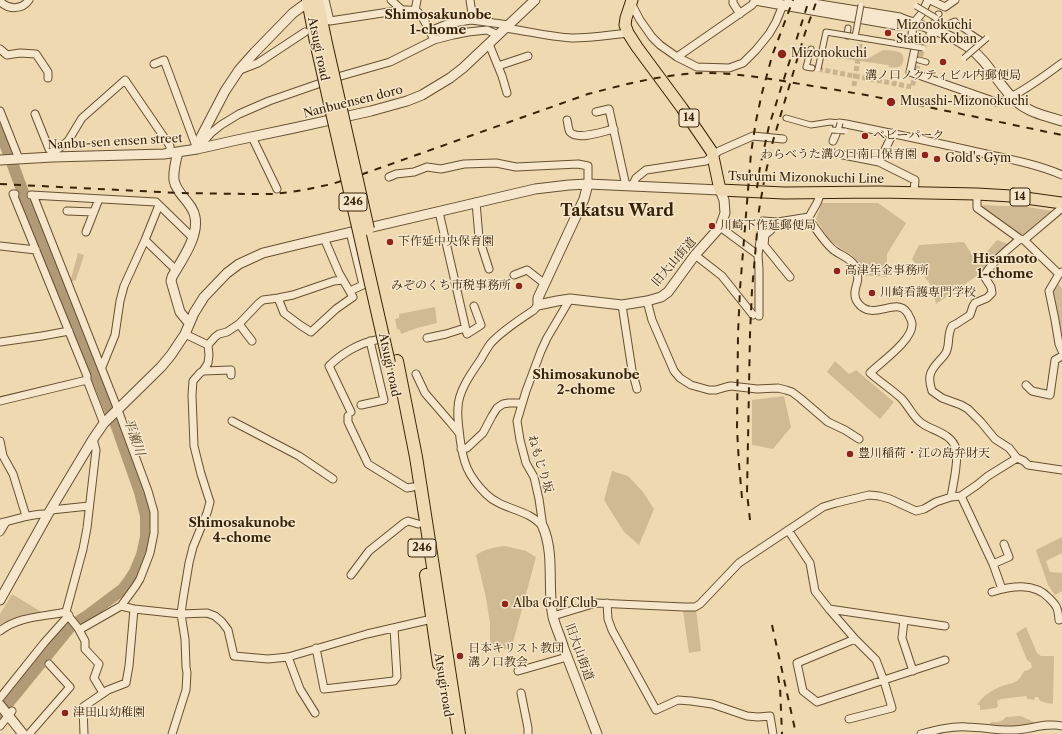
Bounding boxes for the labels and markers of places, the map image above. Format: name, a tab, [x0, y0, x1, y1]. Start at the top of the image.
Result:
place label: Mizonokuchi Station Koban	[896, 19, 977, 47]
marker: Mizonokuchi Station Koban	[883, 28, 893, 38]
place label: Mizonokuchi	[791, 47, 867, 61]
marker: Mizonokuchi	[776, 48, 788, 60]
marker: 溝ノ口ノクティビル内郵便局	[938, 57, 948, 67]
place label: 溝ノ口ノクティビル内郵便局	[865, 69, 1021, 83]
place label: Musashi-Mizonokuchi	[900, 95, 1029, 109]
marker: Musashi-Mizonokuchi	[885, 96, 897, 108]
place label: ベビーパーク	[873, 129, 945, 143]
marker: ベビーパーク	[860, 131, 870, 141]
place label: わらべうた溝の口南口保育園	[761, 148, 917, 162]
marker: わらべうた溝の口南口保育園	[920, 150, 930, 160]
place label: Gold's Gym	[945, 152, 1011, 166]
marker: Gold's Gym	[932, 154, 942, 164]
place label: 川崎下作延郵便局	[720, 219, 816, 233]
marker: 川崎下作延郵便局	[707, 221, 717, 231]
place label: 下作延中央保育園	[398, 235, 494, 249]
marker: 下作延中央保育園	[385, 237, 395, 247]
place label: 高津年金事務所	[845, 264, 929, 278]
marker: 高津年金事務所	[832, 266, 842, 276]
place label: みぞのくち市税事務所	[391, 279, 511, 293]
marker: みぞのくち市税事務所	[514, 281, 524, 291]
place label: 川崎看護専門学校	[880, 286, 976, 300]
marker: 川崎看護専門学校	[867, 288, 877, 298]
place label: 豊川稲荷・江の島弁財天	[858, 447, 990, 461]
marker: 豊川稲荷・江の島弁財天	[845, 449, 855, 459]
place label: Alba Golf Club	[513, 597, 598, 611]
marker: Alba Golf Club	[500, 599, 510, 609]
place label: 日本キリスト教団 溝ノ口教会	[468, 642, 564, 670]
marker: 日本キリスト教団 溝ノ口教会	[455, 651, 465, 661]
place label: 津田山幼稚園	[73, 706, 145, 720]
marker: 津田山幼稚園	[60, 708, 70, 718]

